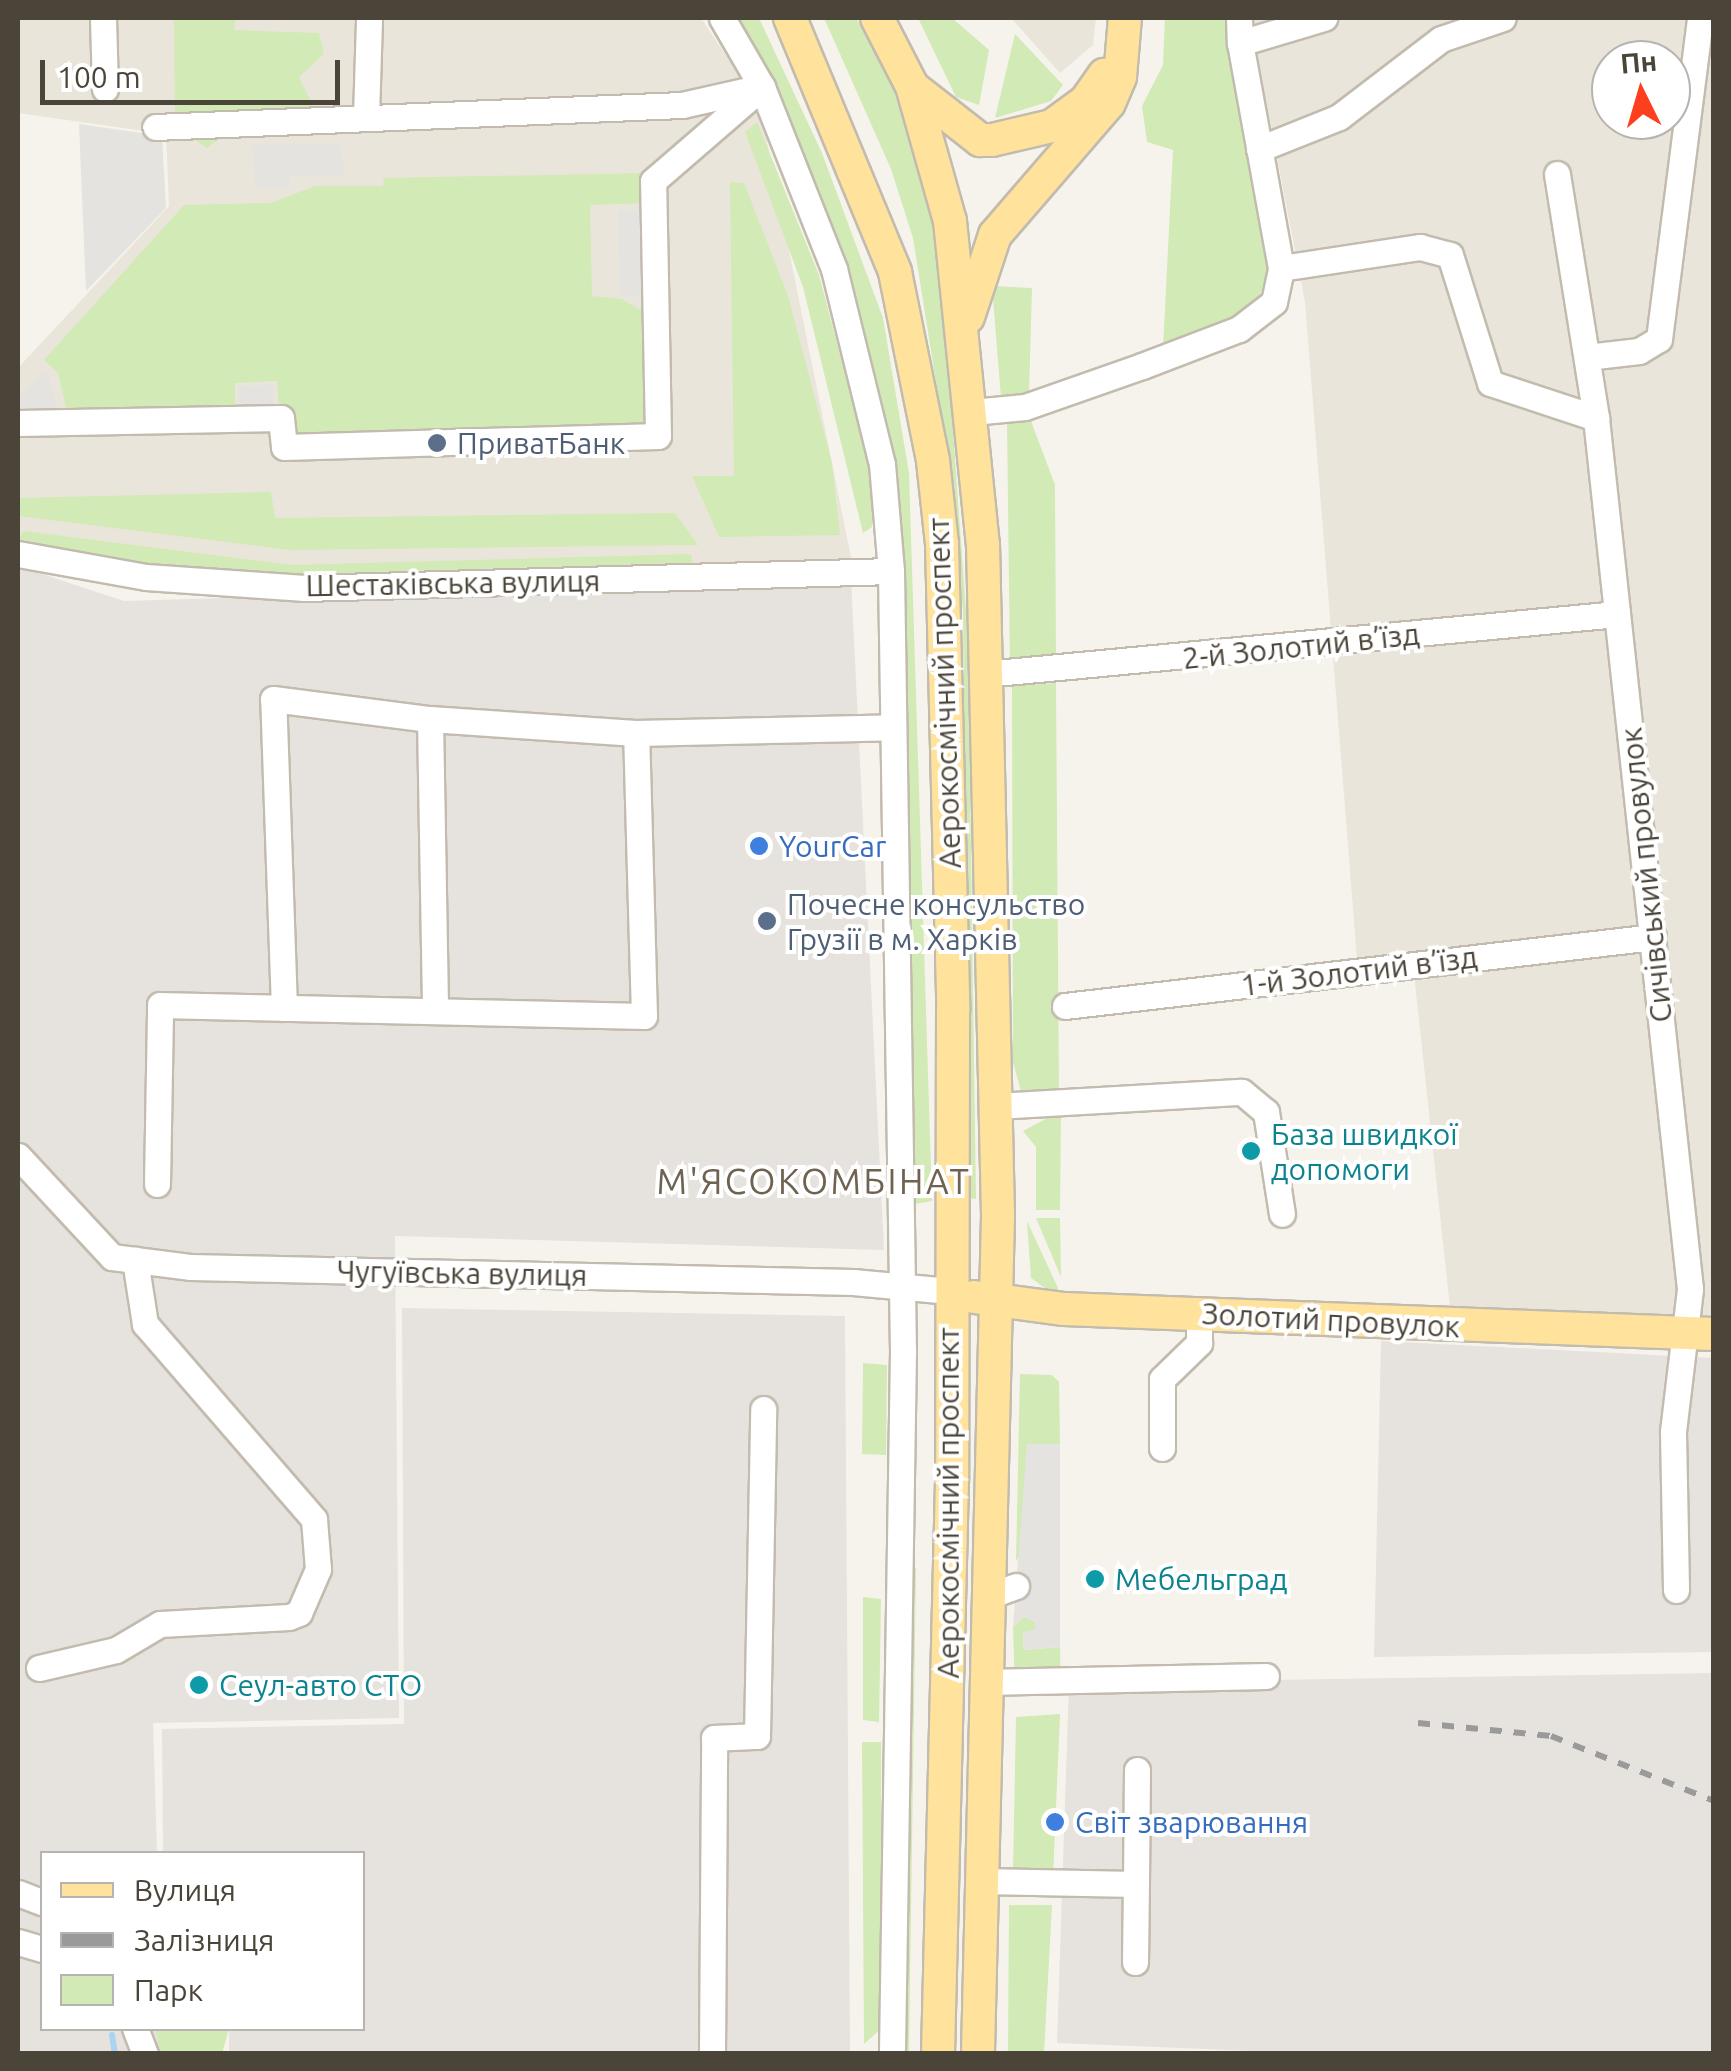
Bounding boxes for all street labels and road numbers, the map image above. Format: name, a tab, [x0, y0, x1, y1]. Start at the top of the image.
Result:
street label: Аерокосмічний проспект	[920, 517, 968, 869]
street label: Шестаківська вулиця	[305, 562, 601, 604]
street label: 2-й Золотий в’їзд	[1181, 616, 1421, 676]
street label: Сичівський провулок	[1613, 726, 1679, 1024]
street label: 1-й Золотий в’їзд	[1239, 939, 1479, 1003]
street label: Чугуївська вулиця	[336, 1253, 588, 1293]
street label: Золотий провулок	[1201, 1295, 1461, 1345]
street label: Аерокосмічний проспект	[930, 1327, 966, 1679]

